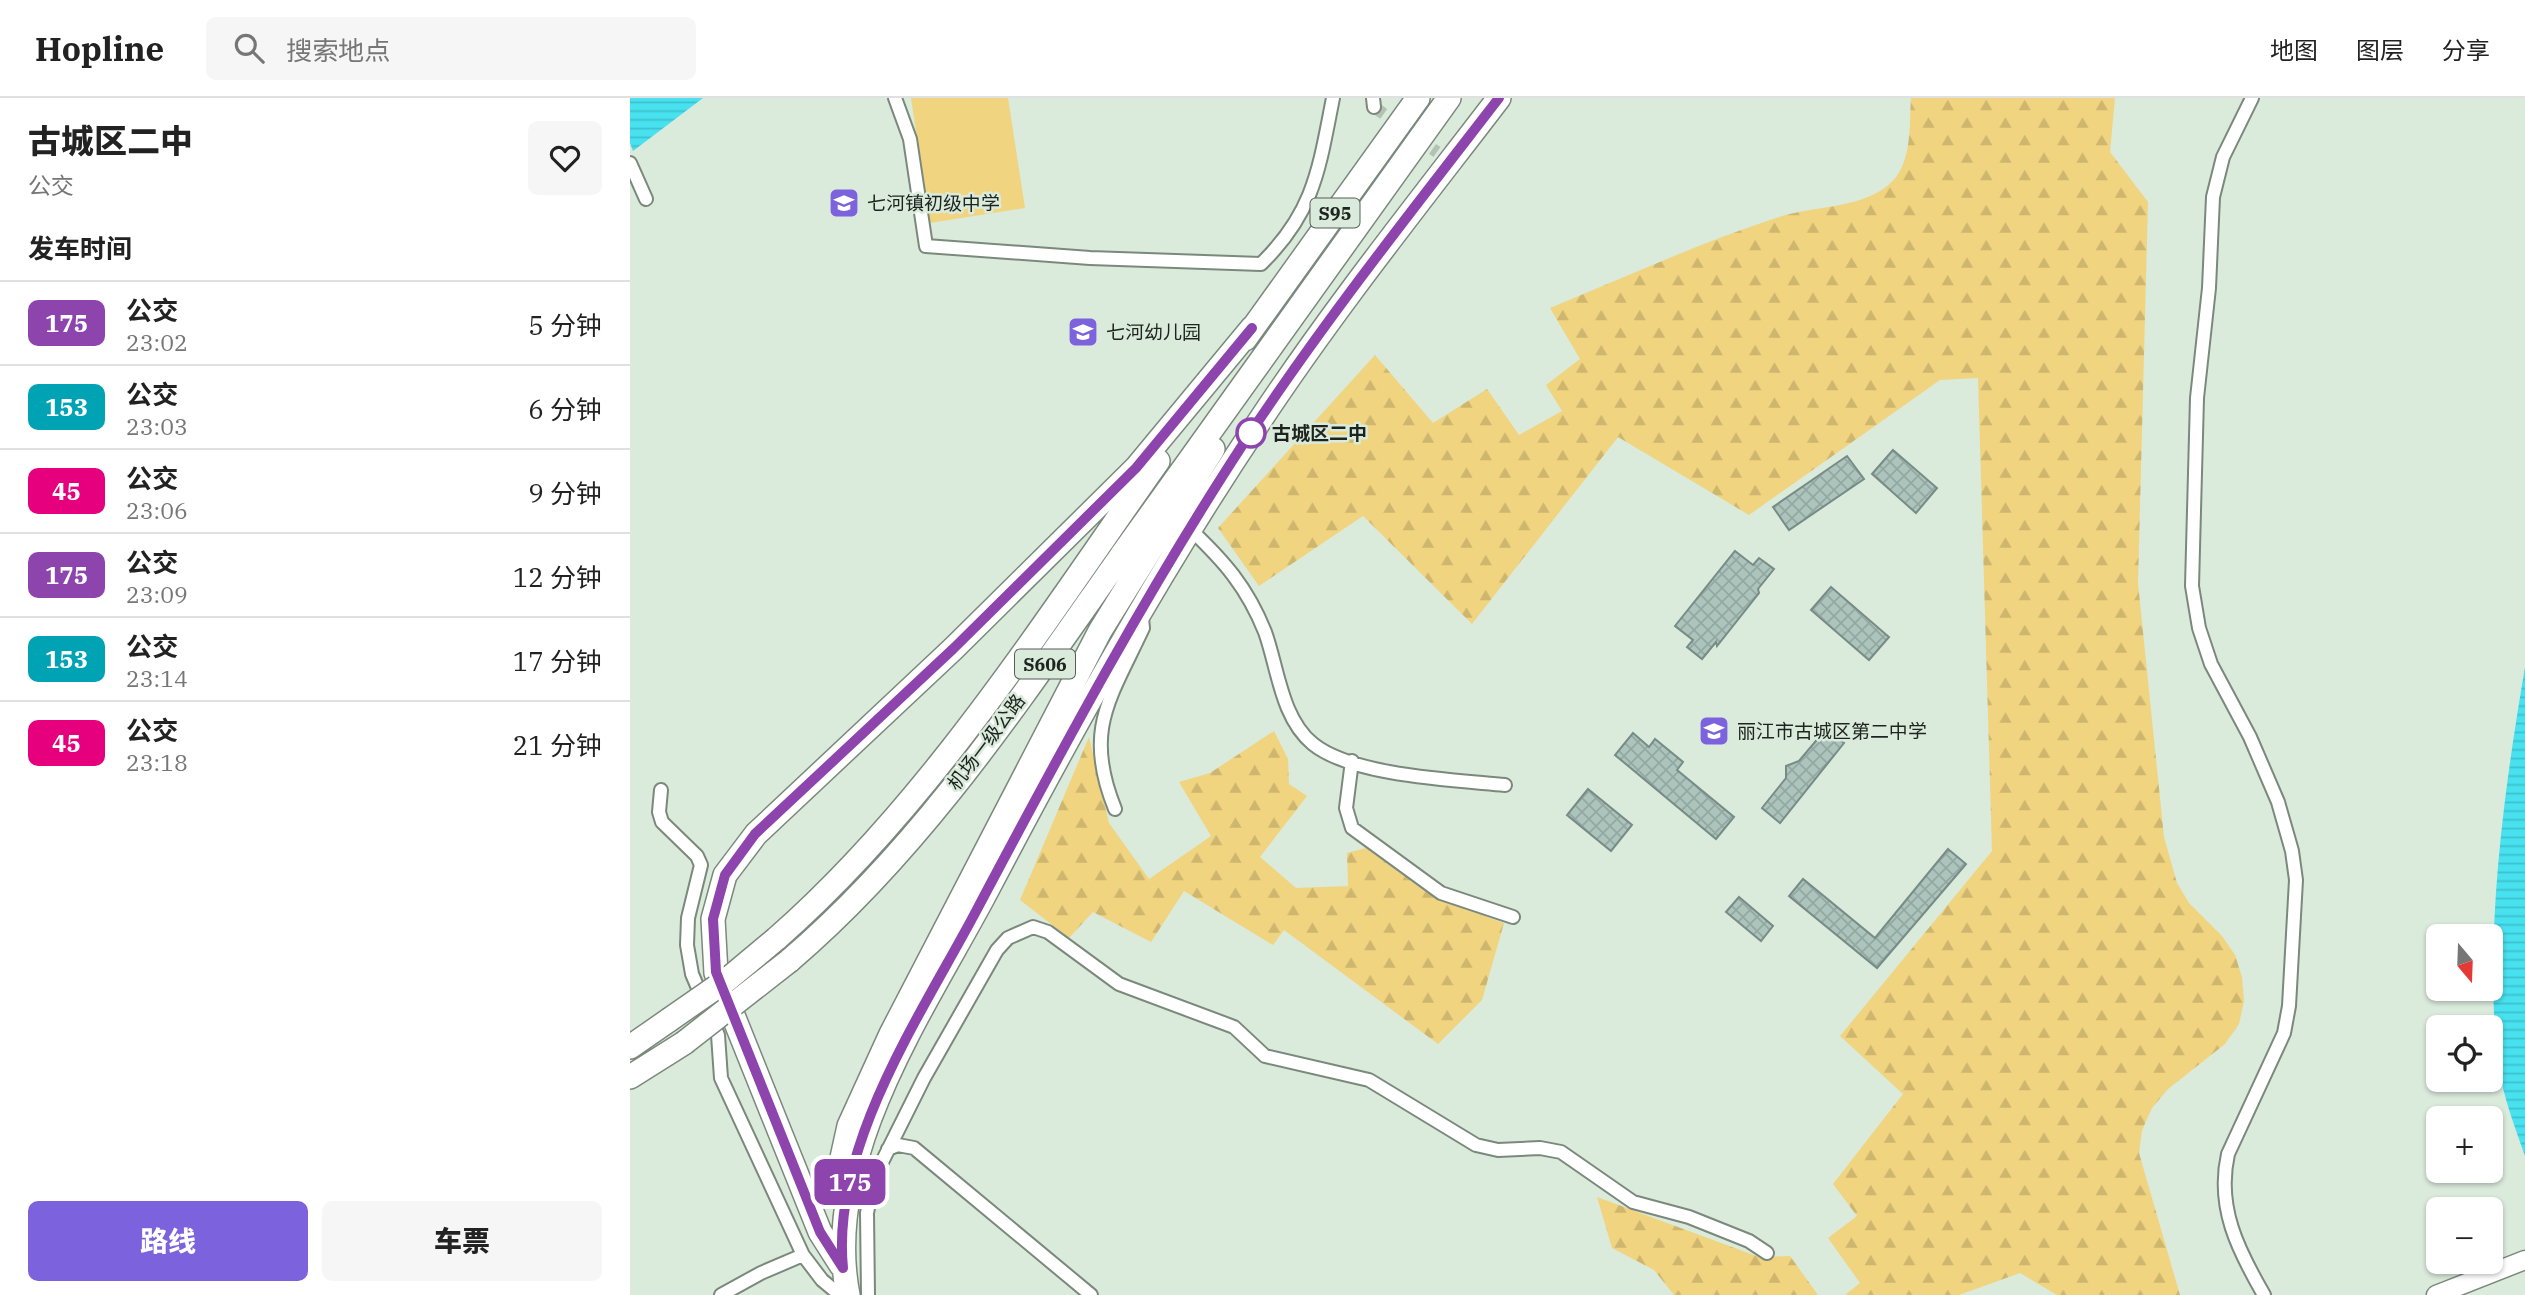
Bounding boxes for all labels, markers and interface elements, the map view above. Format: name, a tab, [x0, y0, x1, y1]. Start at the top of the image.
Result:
search box	[206, 17, 696, 80]
text: Hopline	[35, 27, 164, 70]
icon: search	[230, 29, 268, 67]
text: 搜索地点	[286, 33, 390, 67]
text: 地图	[2270, 34, 2318, 66]
text: 图层	[2356, 34, 2404, 66]
text: 分享	[2442, 34, 2490, 66]
text: 古城区二中	[28, 119, 193, 162]
button: heart	[528, 121, 602, 195]
text: 公交	[28, 170, 74, 200]
school or university icon: 七河镇初级中学	[827, 186, 861, 220]
place label: 七河镇初级中学	[867, 191, 1000, 215]
road number: S95	[1310, 198, 1360, 228]
text: 发车时间	[28, 231, 132, 265]
text: 公交	[126, 293, 178, 327]
text: 175	[45, 307, 88, 339]
text: 5 分钟	[528, 308, 602, 342]
school or university icon: 七河幼儿园	[1066, 315, 1100, 349]
place label: 七河幼儿园	[1106, 320, 1201, 344]
text: 23:02	[126, 327, 188, 357]
text: 公交	[126, 377, 178, 411]
text: 153	[45, 391, 88, 423]
text: 6 分钟	[528, 392, 602, 426]
text: 23:03	[126, 411, 188, 441]
marker: 古城区二中	[1236, 418, 1266, 448]
place label: 古城区二中	[1272, 421, 1367, 445]
text: 公交	[126, 461, 178, 495]
text: 45	[52, 475, 81, 507]
text: 9 分钟	[528, 476, 602, 510]
text: 23:06	[126, 495, 188, 525]
text: 公交	[126, 545, 178, 579]
text: 175	[45, 559, 88, 591]
text: 12 分钟	[513, 560, 602, 594]
text: 23:09	[126, 579, 188, 609]
text: 公交	[126, 629, 178, 663]
text: 153	[45, 643, 88, 675]
text: 17 分钟	[513, 644, 602, 678]
road number: S606	[1015, 650, 1075, 678]
text: 23:14	[126, 663, 188, 693]
street label: 机场一级公路	[942, 689, 1030, 795]
text: 公交	[126, 713, 178, 747]
school or university icon: 丽江市古城区第二中学	[1697, 714, 1731, 748]
place label: 丽江市古城区第二中学	[1737, 719, 1927, 743]
text: 45	[52, 727, 81, 759]
text: 21 分钟	[513, 728, 602, 762]
text: 23:18	[126, 747, 188, 777]
north arrow	[2426, 924, 2502, 1001]
map controls	[2426, 924, 2503, 1274]
button: locate	[2426, 1015, 2503, 1092]
button: +	[2426, 1106, 2503, 1183]
line badge: 175	[810, 1159, 890, 1205]
text: 175	[828, 1166, 872, 1198]
button: −	[2426, 1197, 2503, 1274]
button: 路线	[28, 1201, 308, 1281]
button: 车票	[322, 1201, 602, 1281]

